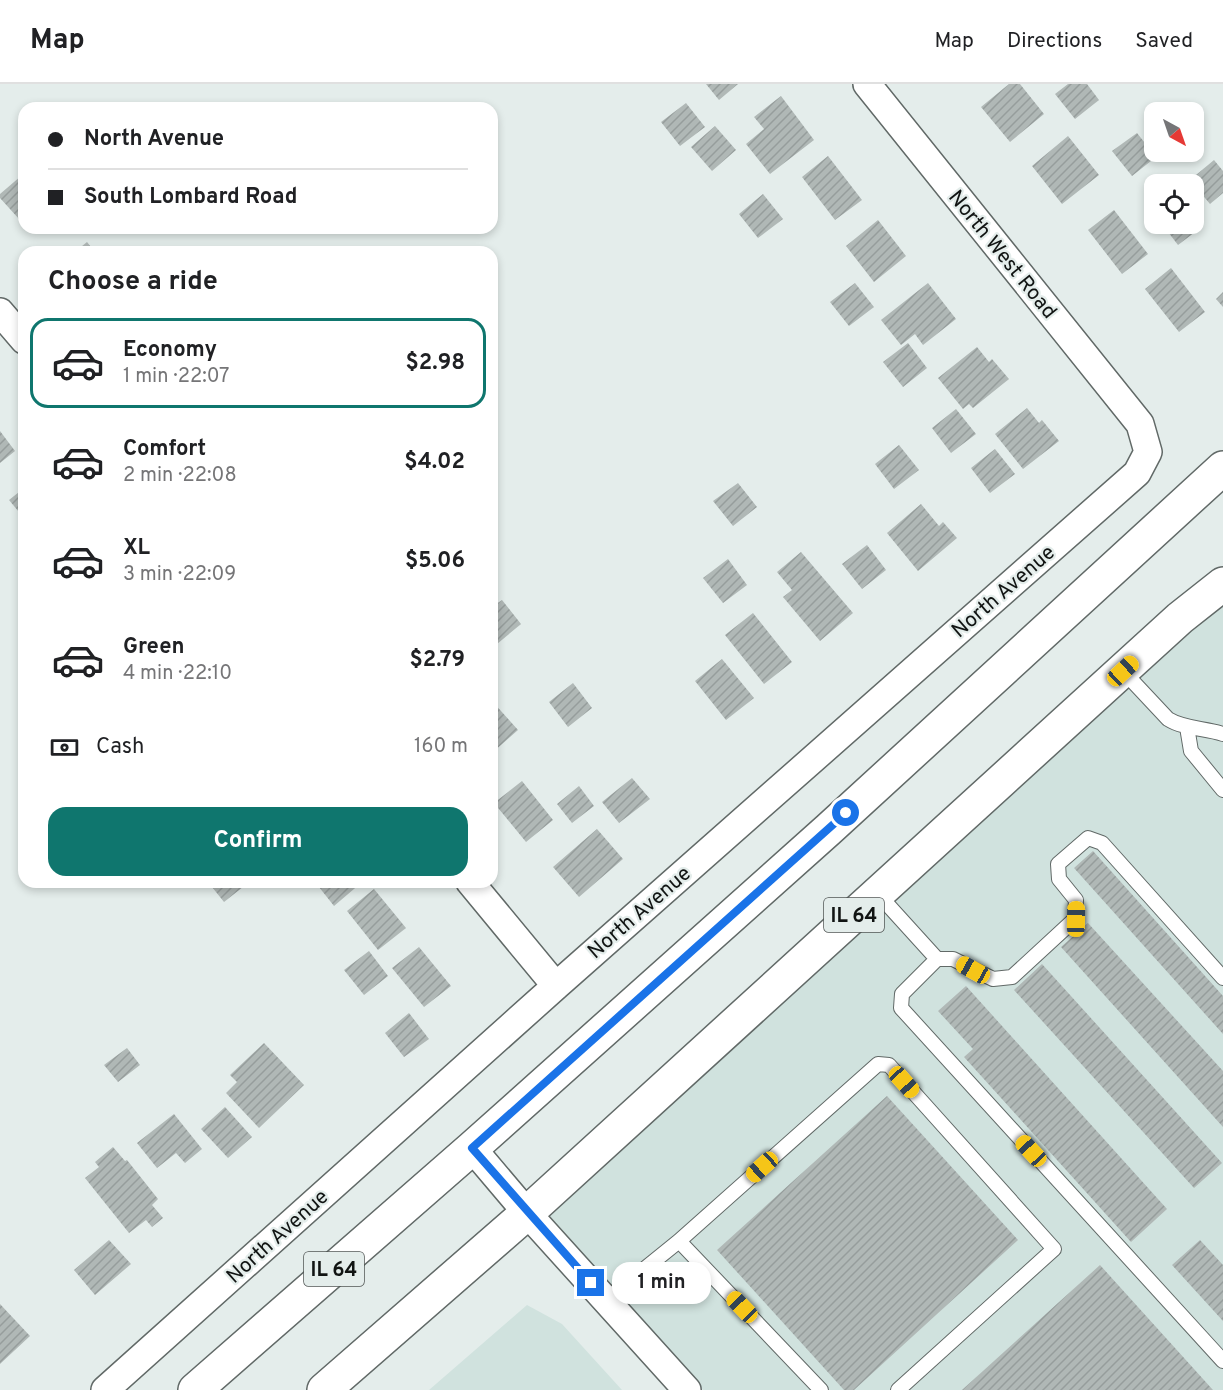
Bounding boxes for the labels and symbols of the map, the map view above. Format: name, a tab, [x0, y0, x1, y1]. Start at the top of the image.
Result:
north arrow	[1144, 102, 1204, 162]
street label: North West Road	[942, 185, 1062, 325]
street label: North Avenue	[947, 540, 1061, 645]
car	[1104, 652, 1142, 690]
route start	[832, 799, 859, 826]
street label: North Avenue	[583, 861, 697, 966]
road number: IL 64	[824, 898, 884, 932]
car	[1067, 901, 1085, 937]
car	[953, 953, 993, 987]
car	[885, 1063, 923, 1101]
car	[1012, 1132, 1050, 1170]
car	[743, 1148, 781, 1186]
street label: North Avenue	[221, 1184, 335, 1290]
road number: IL 64	[304, 1252, 364, 1286]
callout: 1 min	[612, 1262, 711, 1304]
route end	[577, 1269, 604, 1296]
car	[723, 1288, 761, 1326]

